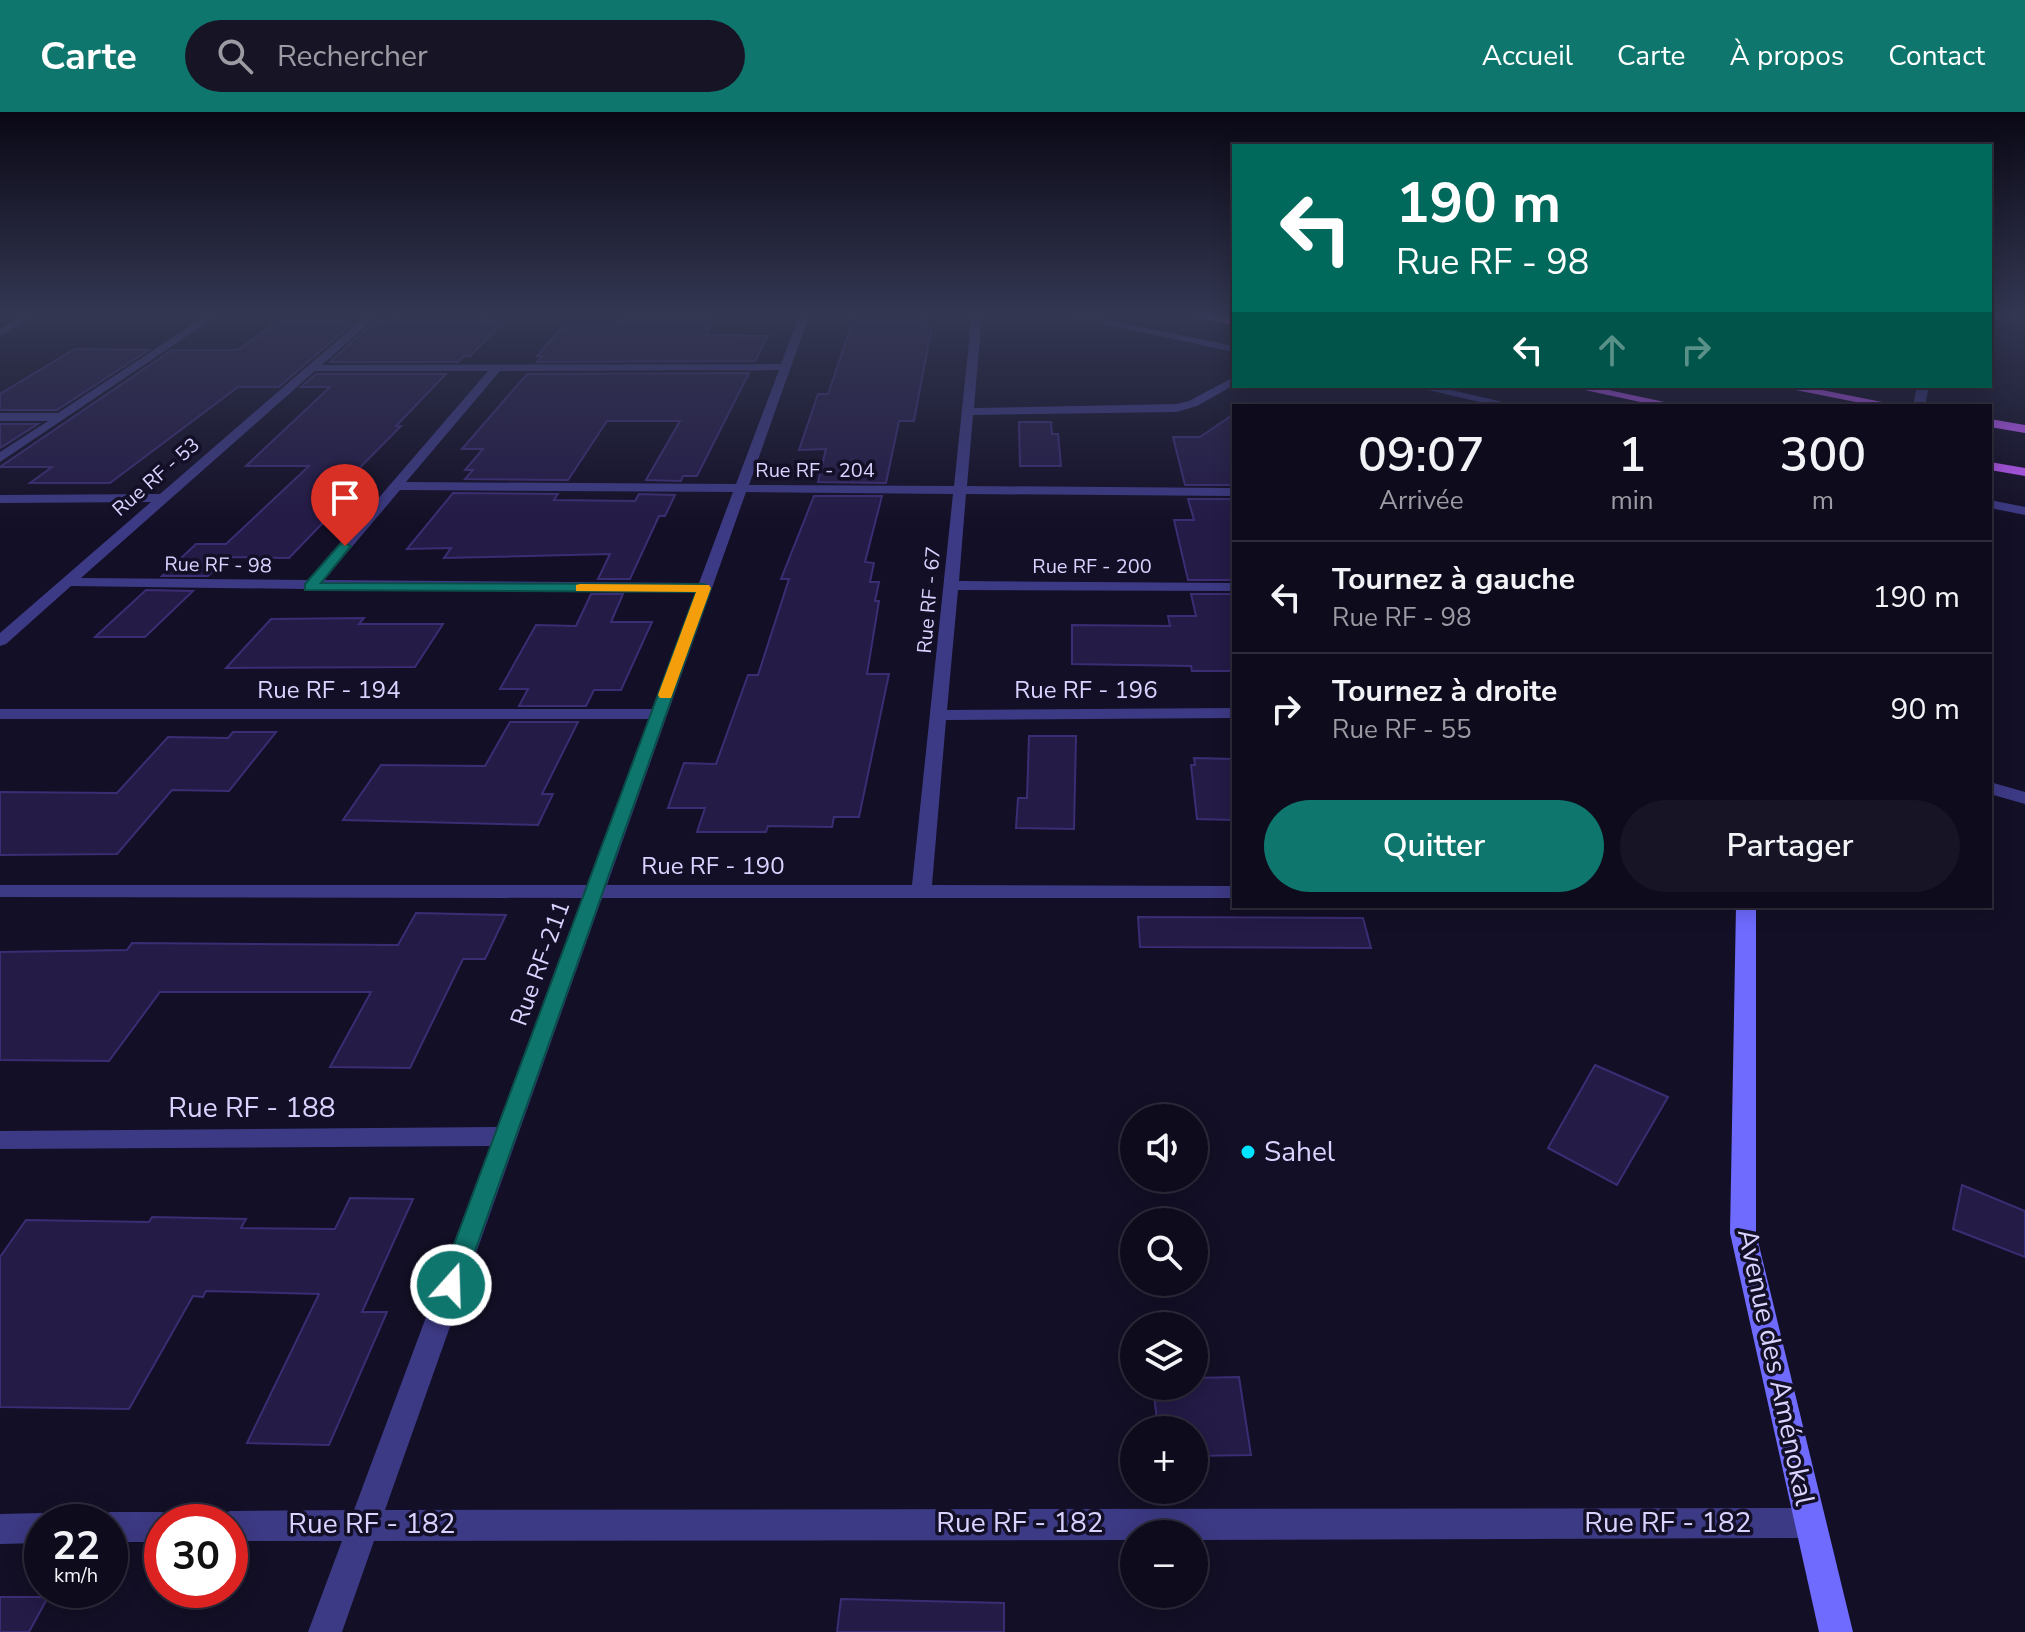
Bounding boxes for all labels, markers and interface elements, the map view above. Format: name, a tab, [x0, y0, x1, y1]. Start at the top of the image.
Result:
search box	[185, 20, 745, 92]
text: Carte	[40, 31, 137, 82]
icon: search	[213, 34, 257, 78]
text: Rechercher	[277, 36, 428, 77]
text: Accueil	[1482, 37, 1573, 75]
text: Carte	[1617, 37, 1686, 75]
text: À propos	[1730, 37, 1844, 75]
text: Contact	[1888, 37, 1985, 75]
text: 190 m	[1396, 165, 1561, 242]
icon: left	[1264, 176, 1368, 280]
text: Rue RF - 98	[1396, 238, 1589, 287]
icon: left	[1506, 328, 1550, 372]
icon: ahead	[1590, 328, 1634, 372]
icon: right	[1674, 328, 1718, 372]
text: 09:07	[1358, 422, 1485, 488]
text: 1	[1618, 422, 1646, 488]
text: 300	[1780, 422, 1866, 488]
street label: Rue RF - 53	[107, 432, 205, 522]
street label: Rue RF - 204	[755, 457, 875, 484]
pin	[311, 464, 379, 546]
icon: arrive	[323, 476, 367, 520]
text: Arrivée	[1379, 483, 1464, 518]
text: min	[1611, 483, 1654, 518]
text: m	[1812, 483, 1834, 518]
street label: Rue RF - 67	[911, 545, 947, 655]
street label: Rue RF - 98	[164, 551, 272, 579]
street label: Rue RF - 200	[1032, 553, 1152, 580]
text: Tournez à gauche	[1332, 559, 1575, 600]
icon: left	[1264, 575, 1308, 619]
text: 190 m	[1873, 577, 1960, 618]
text: Rue RF - 98	[1332, 600, 1472, 635]
text: Tournez à droite	[1332, 671, 1557, 712]
street label: Rue RF - 194	[257, 674, 401, 706]
street label: Rue RF - 196	[1014, 674, 1158, 706]
icon: right	[1264, 687, 1308, 731]
text: 90 m	[1891, 689, 1960, 730]
text: Rue RF - 55	[1332, 712, 1472, 747]
button: Quitter	[1264, 800, 1604, 892]
button: Partager	[1620, 800, 1960, 892]
street label: Rue RF - 190	[641, 850, 785, 882]
street label: Rue RF-211	[503, 896, 577, 1030]
street label: Rue RF - 188	[168, 1089, 336, 1127]
map controls	[1120, 1104, 1208, 1608]
button: sound	[1120, 1104, 1208, 1192]
place label: Sahel	[1264, 1133, 1336, 1171]
marker: Sahel	[1239, 1143, 1257, 1161]
button: search	[1120, 1208, 1208, 1296]
street label: Avenue des Aménokal	[1728, 1225, 1824, 1510]
position arrow	[409, 1243, 493, 1327]
button: layers	[1120, 1312, 1208, 1400]
button: +	[1120, 1416, 1208, 1504]
speed limit sign: 30	[144, 1504, 248, 1608]
street label: Rue RF - 182	[936, 1504, 1104, 1542]
street label: Rue RF - 182	[1584, 1504, 1752, 1542]
street label: Rue RF - 182	[288, 1505, 456, 1543]
text: 22	[52, 1519, 100, 1573]
button: −	[1120, 1520, 1208, 1608]
text: km/h	[54, 1562, 98, 1589]

